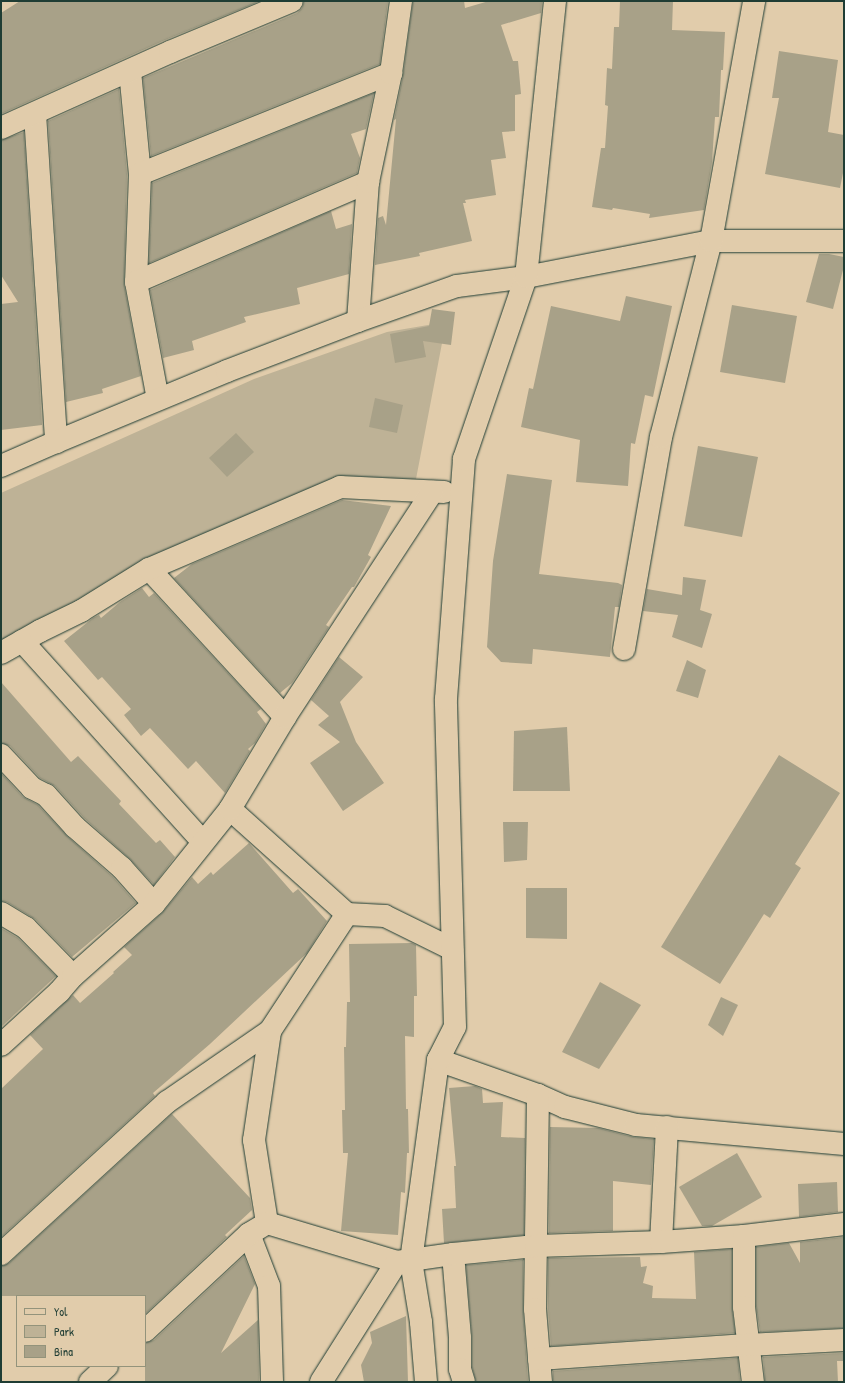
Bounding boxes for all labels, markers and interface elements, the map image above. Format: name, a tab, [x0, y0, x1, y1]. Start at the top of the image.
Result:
legend	[16, 1295, 146, 1367]
text: Yol	[54, 1303, 67, 1320]
text: Park	[54, 1323, 74, 1340]
text: Bina	[54, 1343, 73, 1360]

